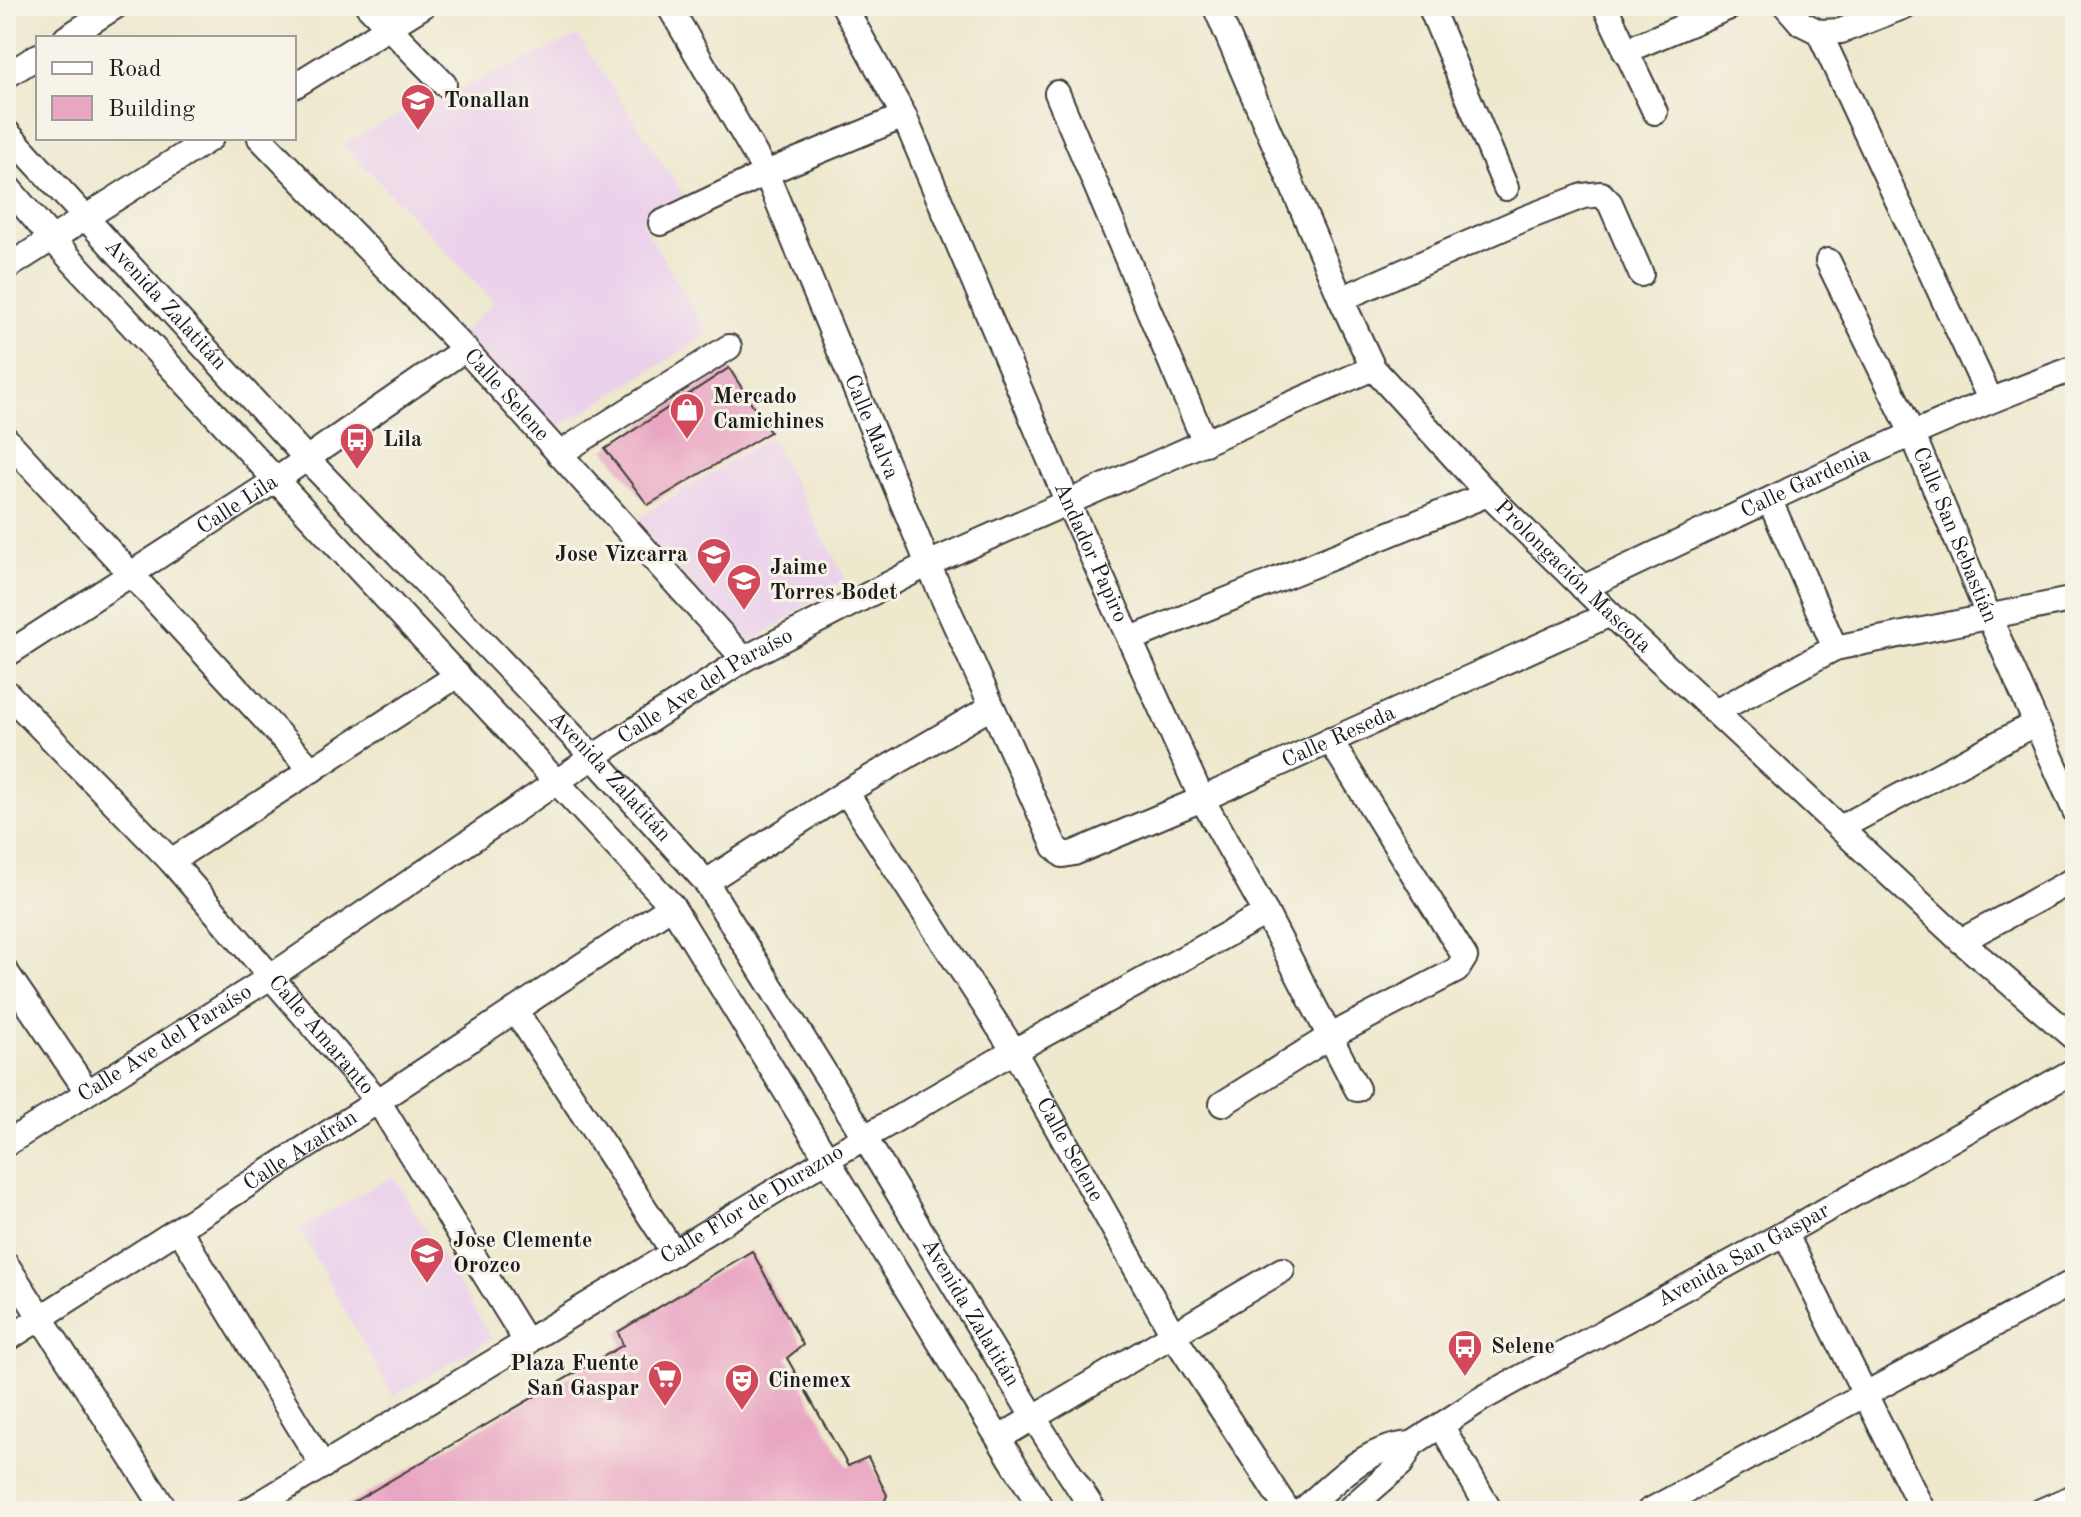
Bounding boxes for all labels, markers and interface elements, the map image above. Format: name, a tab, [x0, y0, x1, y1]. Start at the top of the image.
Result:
legend	[36, 36, 296, 140]
text: Road	[108, 58, 161, 82]
school or university icon: Tonallan	[399, 82, 437, 132]
place label: Tonallan	[444, 90, 530, 112]
text: Building	[108, 98, 195, 122]
street label: Avenida Zalatitán	[100, 235, 231, 375]
street label: Calle Selene	[459, 345, 553, 445]
street label: Calle Malva	[840, 371, 903, 483]
place label: Mercado Camichines	[713, 386, 824, 433]
shop icon: Mercado Camichines	[668, 391, 706, 441]
bus stop icon: Lila	[338, 421, 376, 471]
place label: Lila	[383, 429, 422, 451]
street label: Calle Gardenia	[1737, 443, 1874, 522]
street label: Calle San Sebastián	[1908, 444, 2001, 626]
street label: Calle Lila	[193, 471, 282, 539]
street label: Andador Papiro	[1050, 479, 1132, 626]
street label: Prolongación Mascota	[1490, 496, 1655, 657]
school or university icon: Jose Vizcarra	[695, 536, 733, 586]
place label: Jose Vizcarra	[555, 544, 688, 566]
place label: Jaime Torres Bodet	[770, 557, 897, 604]
school or university icon: Jaime Torres Bodet	[725, 562, 763, 612]
street label: Calle Ave del Paraíso	[614, 625, 796, 749]
street label: Calle Reseda	[1279, 702, 1399, 772]
street label: Avenida Zalatitán	[545, 707, 675, 846]
street label: Calle Amaranto	[264, 971, 378, 1099]
street label: Calle Ave del Paraíso	[74, 981, 256, 1107]
street label: Calle Selene	[1032, 1094, 1107, 1206]
street label: Calle Azafrán	[240, 1106, 361, 1195]
street label: Calle Flor de Durazno	[657, 1141, 848, 1269]
street label: Avenida San Gaspar	[1654, 1199, 1833, 1311]
place label: Jose Clemente Orozco	[453, 1230, 592, 1277]
school or university icon: Jose Clemente Orozco	[408, 1235, 446, 1285]
street label: Avenida Zalatitán	[917, 1235, 1023, 1391]
bus stop icon: Selene	[1446, 1328, 1484, 1378]
place label: Selene	[1491, 1336, 1555, 1358]
place label: Plaza Fuente San Gaspar	[510, 1353, 639, 1400]
supermarket icon: Plaza Fuente San Gaspar	[646, 1358, 684, 1408]
theatre icon: Cinemex	[723, 1362, 761, 1412]
place label: Cinemex	[768, 1370, 851, 1392]

